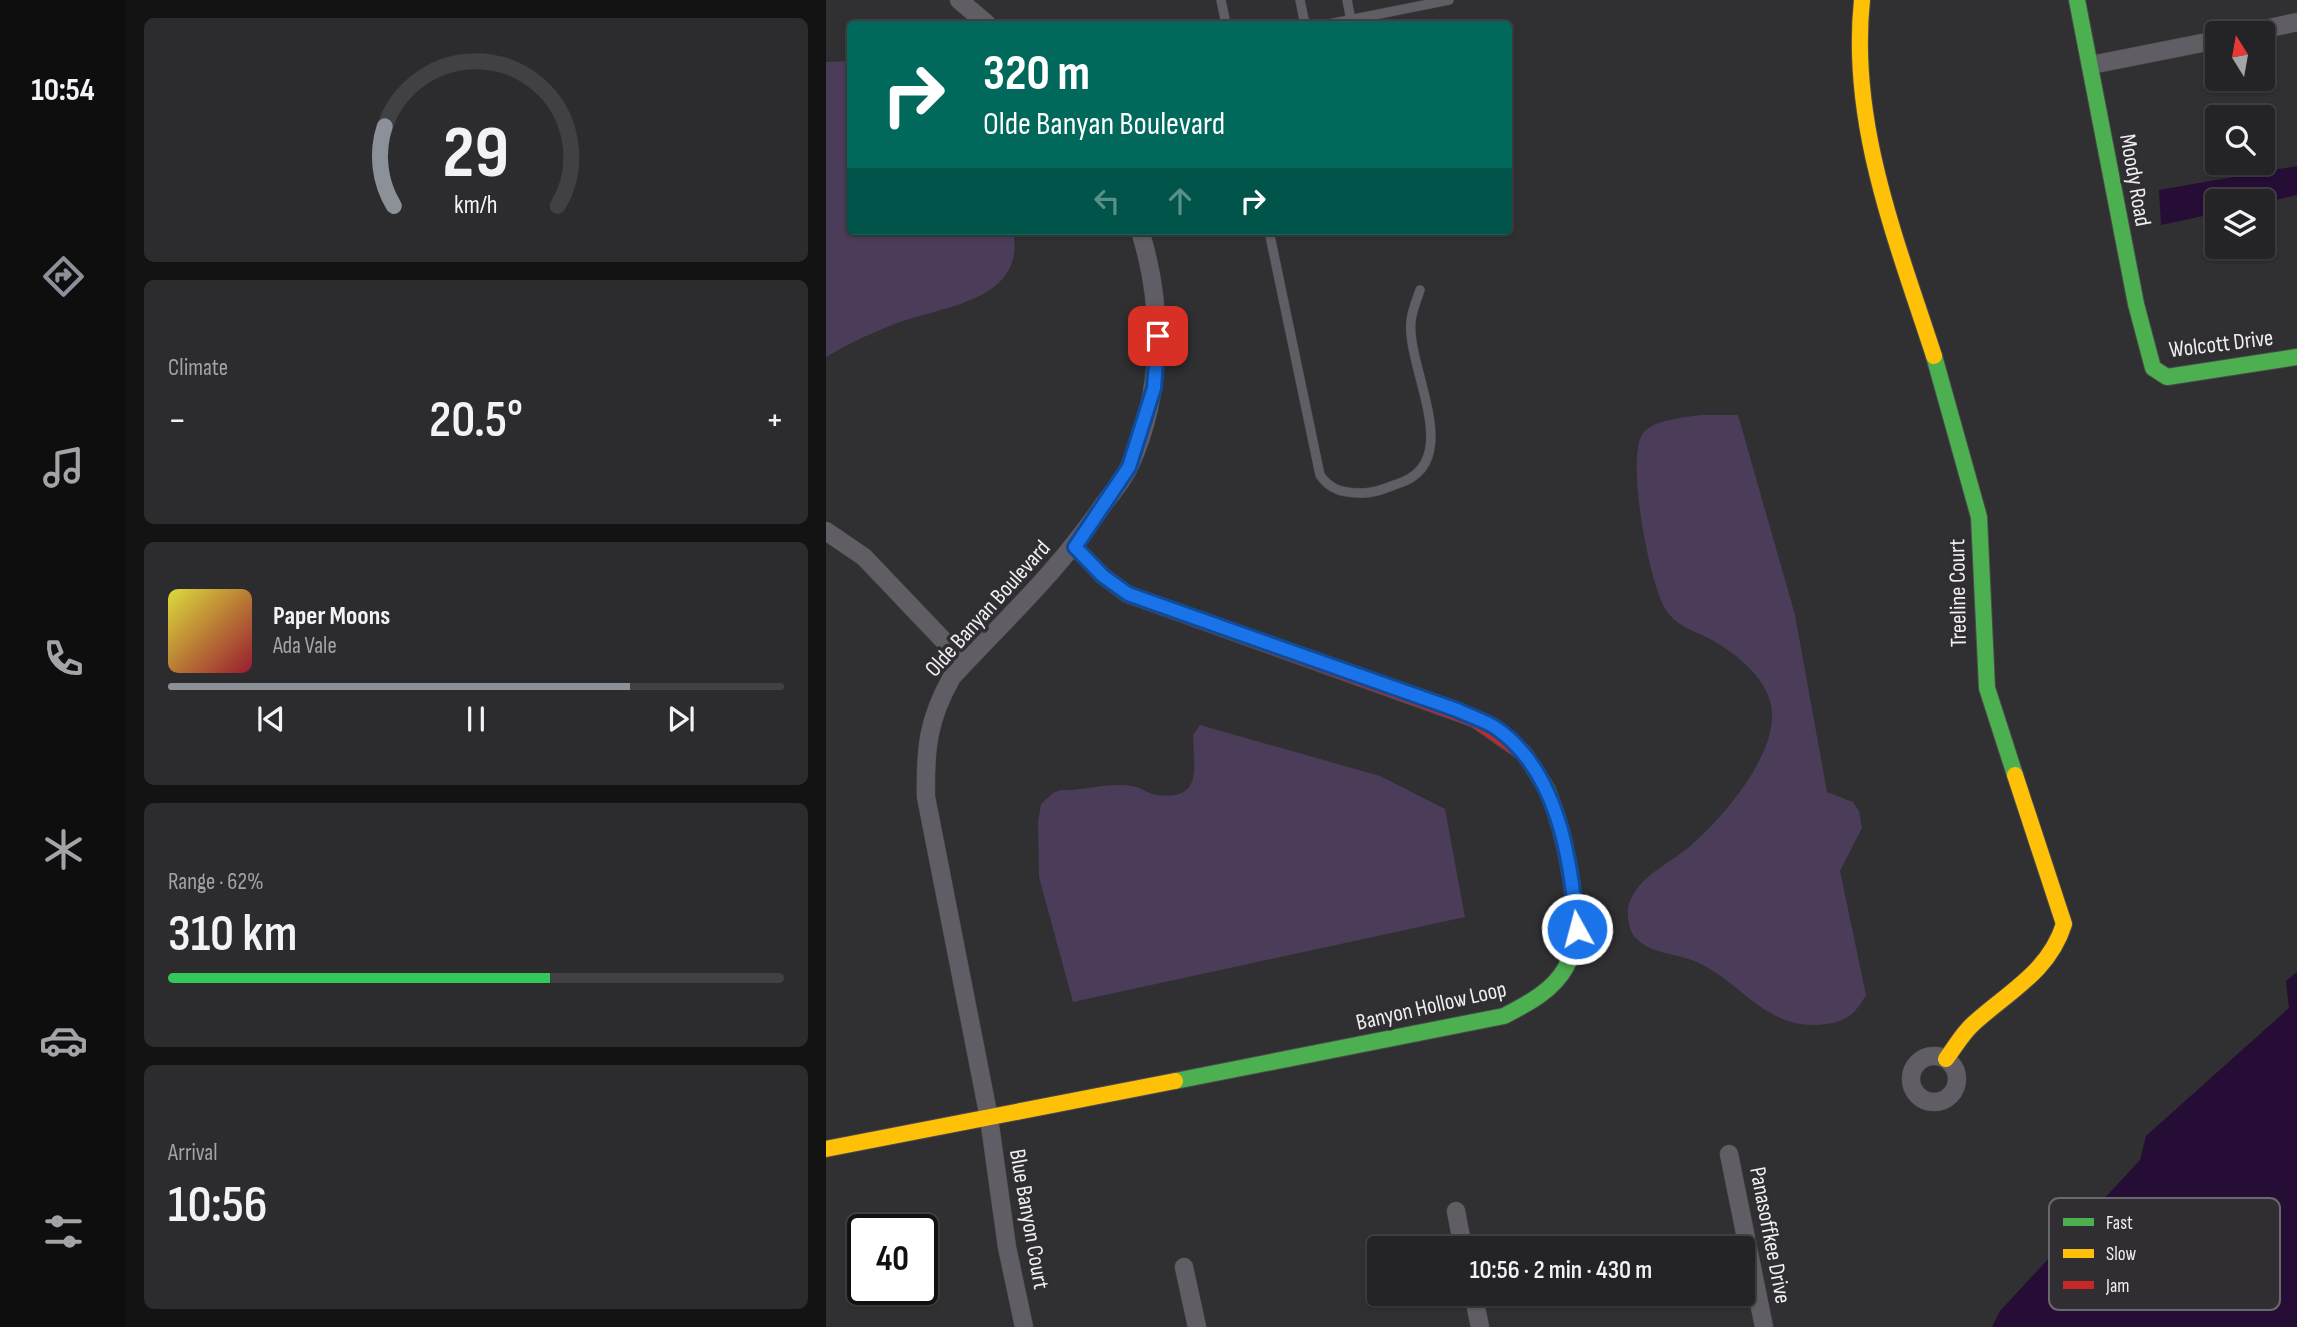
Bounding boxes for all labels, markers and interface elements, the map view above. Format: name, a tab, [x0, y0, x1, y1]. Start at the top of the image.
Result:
north arrow	[2205, 21, 2275, 91]
map controls	[2205, 21, 2275, 259]
text: 320 m	[983, 45, 1090, 104]
icon: right	[868, 49, 959, 140]
text: 10:54	[31, 71, 95, 110]
text: Olde Banyan Boulevard	[983, 105, 1225, 144]
button: search	[2205, 105, 2275, 175]
text: 29	[443, 110, 509, 198]
street label: Moody Road	[2113, 132, 2157, 228]
icon: left	[1088, 182, 1126, 220]
icon: ahead	[1161, 182, 1199, 220]
icon: right	[1234, 182, 1272, 220]
button: layers	[2205, 189, 2275, 259]
text: km/h	[454, 190, 498, 221]
icon: directions	[39, 252, 88, 301]
pin	[1128, 306, 1188, 366]
icon: arrive	[1139, 317, 1177, 355]
street label: Wolcott Drive	[2167, 324, 2275, 364]
text: Climate	[168, 354, 228, 382]
text: 20.5°	[429, 389, 523, 452]
text: −	[168, 398, 187, 443]
text: +	[765, 398, 784, 443]
icon: music	[39, 443, 88, 492]
street label: Olde Banyan Boulevard	[919, 535, 1056, 683]
street label: Treeline Court	[1943, 539, 1973, 647]
text: Paper Moons	[273, 601, 390, 632]
text: Ada Vale	[273, 632, 337, 660]
icon: phone	[39, 634, 88, 683]
icon: previous	[252, 700, 290, 738]
icon: pause	[457, 700, 495, 738]
icon: next	[662, 700, 700, 738]
icon: climate	[39, 825, 88, 874]
text: Range · 62%	[168, 868, 264, 896]
position arrow	[1540, 892, 1614, 966]
text: 310 km	[168, 903, 297, 966]
street label: Banyon Hollow Loop	[1353, 975, 1509, 1037]
icon: car	[39, 1016, 88, 1065]
text: Arrival	[168, 1139, 217, 1167]
street label: Blue Banyon Court	[1003, 1147, 1055, 1291]
street label: Panasoffkee Drive	[1743, 1164, 1797, 1306]
text: 10:56	[168, 1174, 268, 1237]
legend	[2049, 1198, 2280, 1310]
icon: filters	[39, 1207, 88, 1256]
text: Fast	[2106, 1212, 2133, 1235]
speed limit sign: 40	[847, 1214, 938, 1305]
text: Slow	[2106, 1243, 2136, 1266]
text: 10:56 · 2 min · 430 m	[1470, 1255, 1652, 1286]
text: Jam	[2105, 1275, 2129, 1298]

